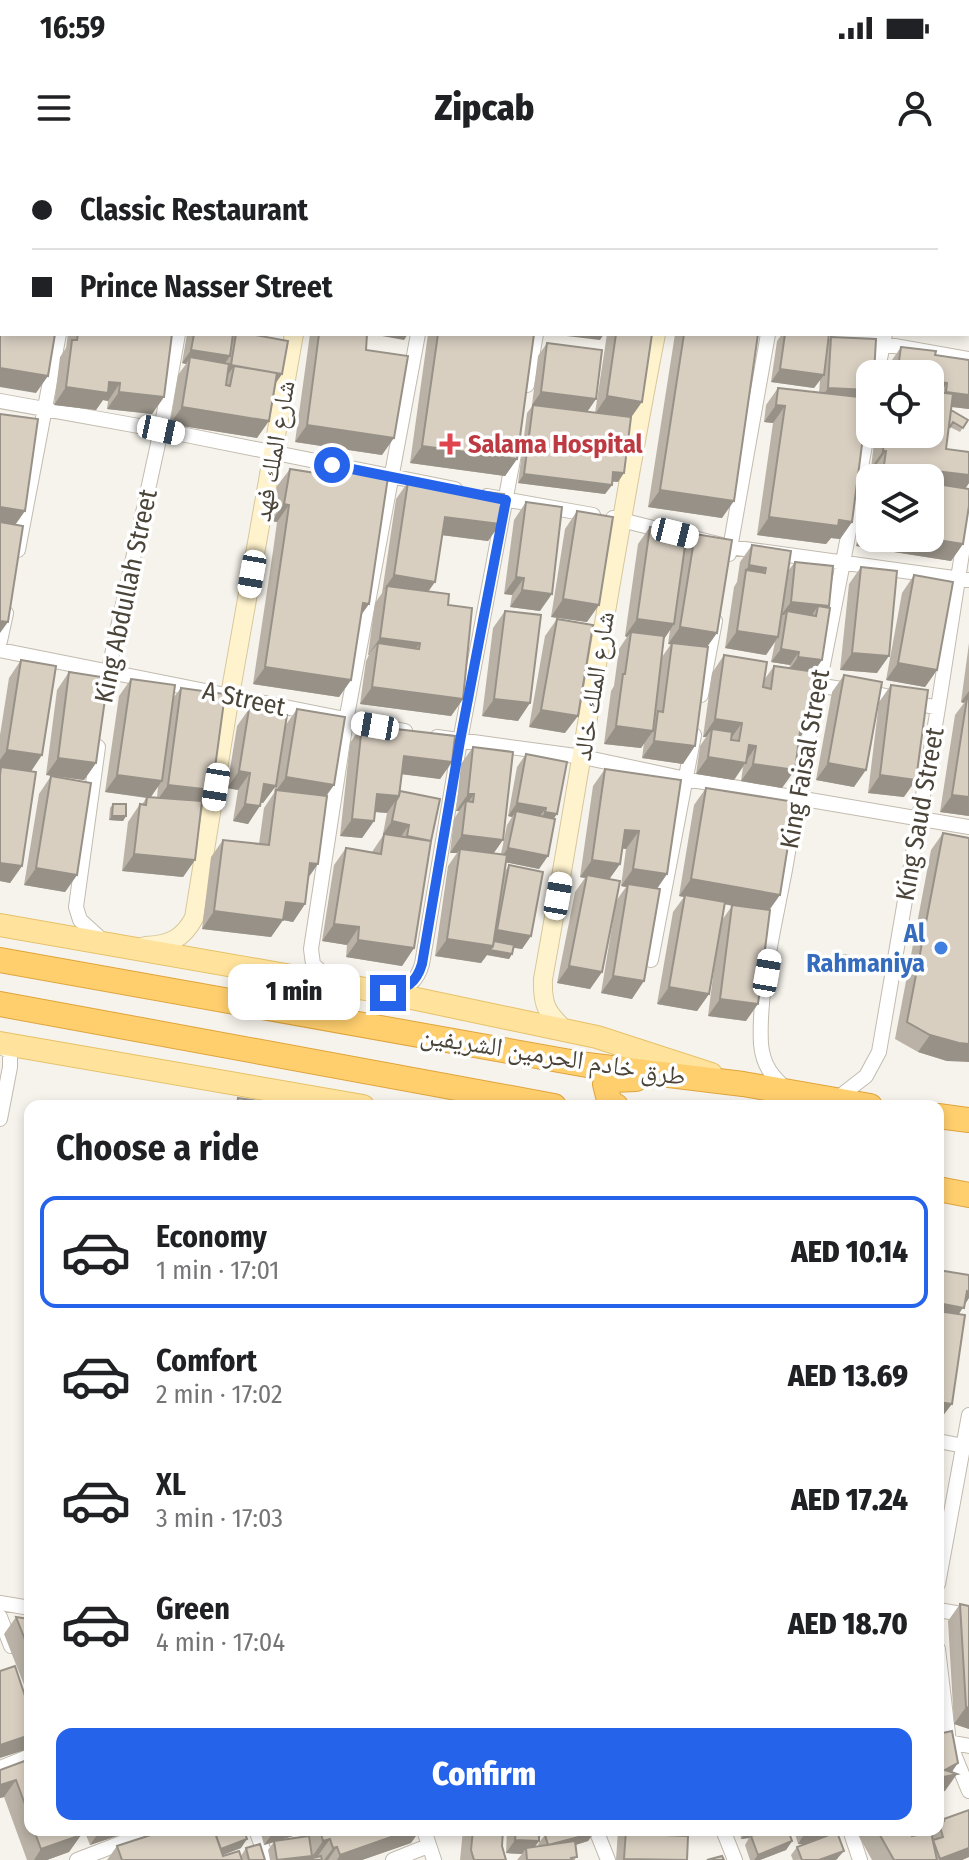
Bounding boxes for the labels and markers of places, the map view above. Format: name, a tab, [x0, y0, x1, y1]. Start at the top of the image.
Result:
place label: Salama Hospital	[468, 429, 644, 460]
marker: Salama Hospital	[439, 433, 461, 455]
place label: Al Rahmaniya	[806, 918, 926, 979]
marker: Al Rahmaniya	[932, 939, 950, 957]

